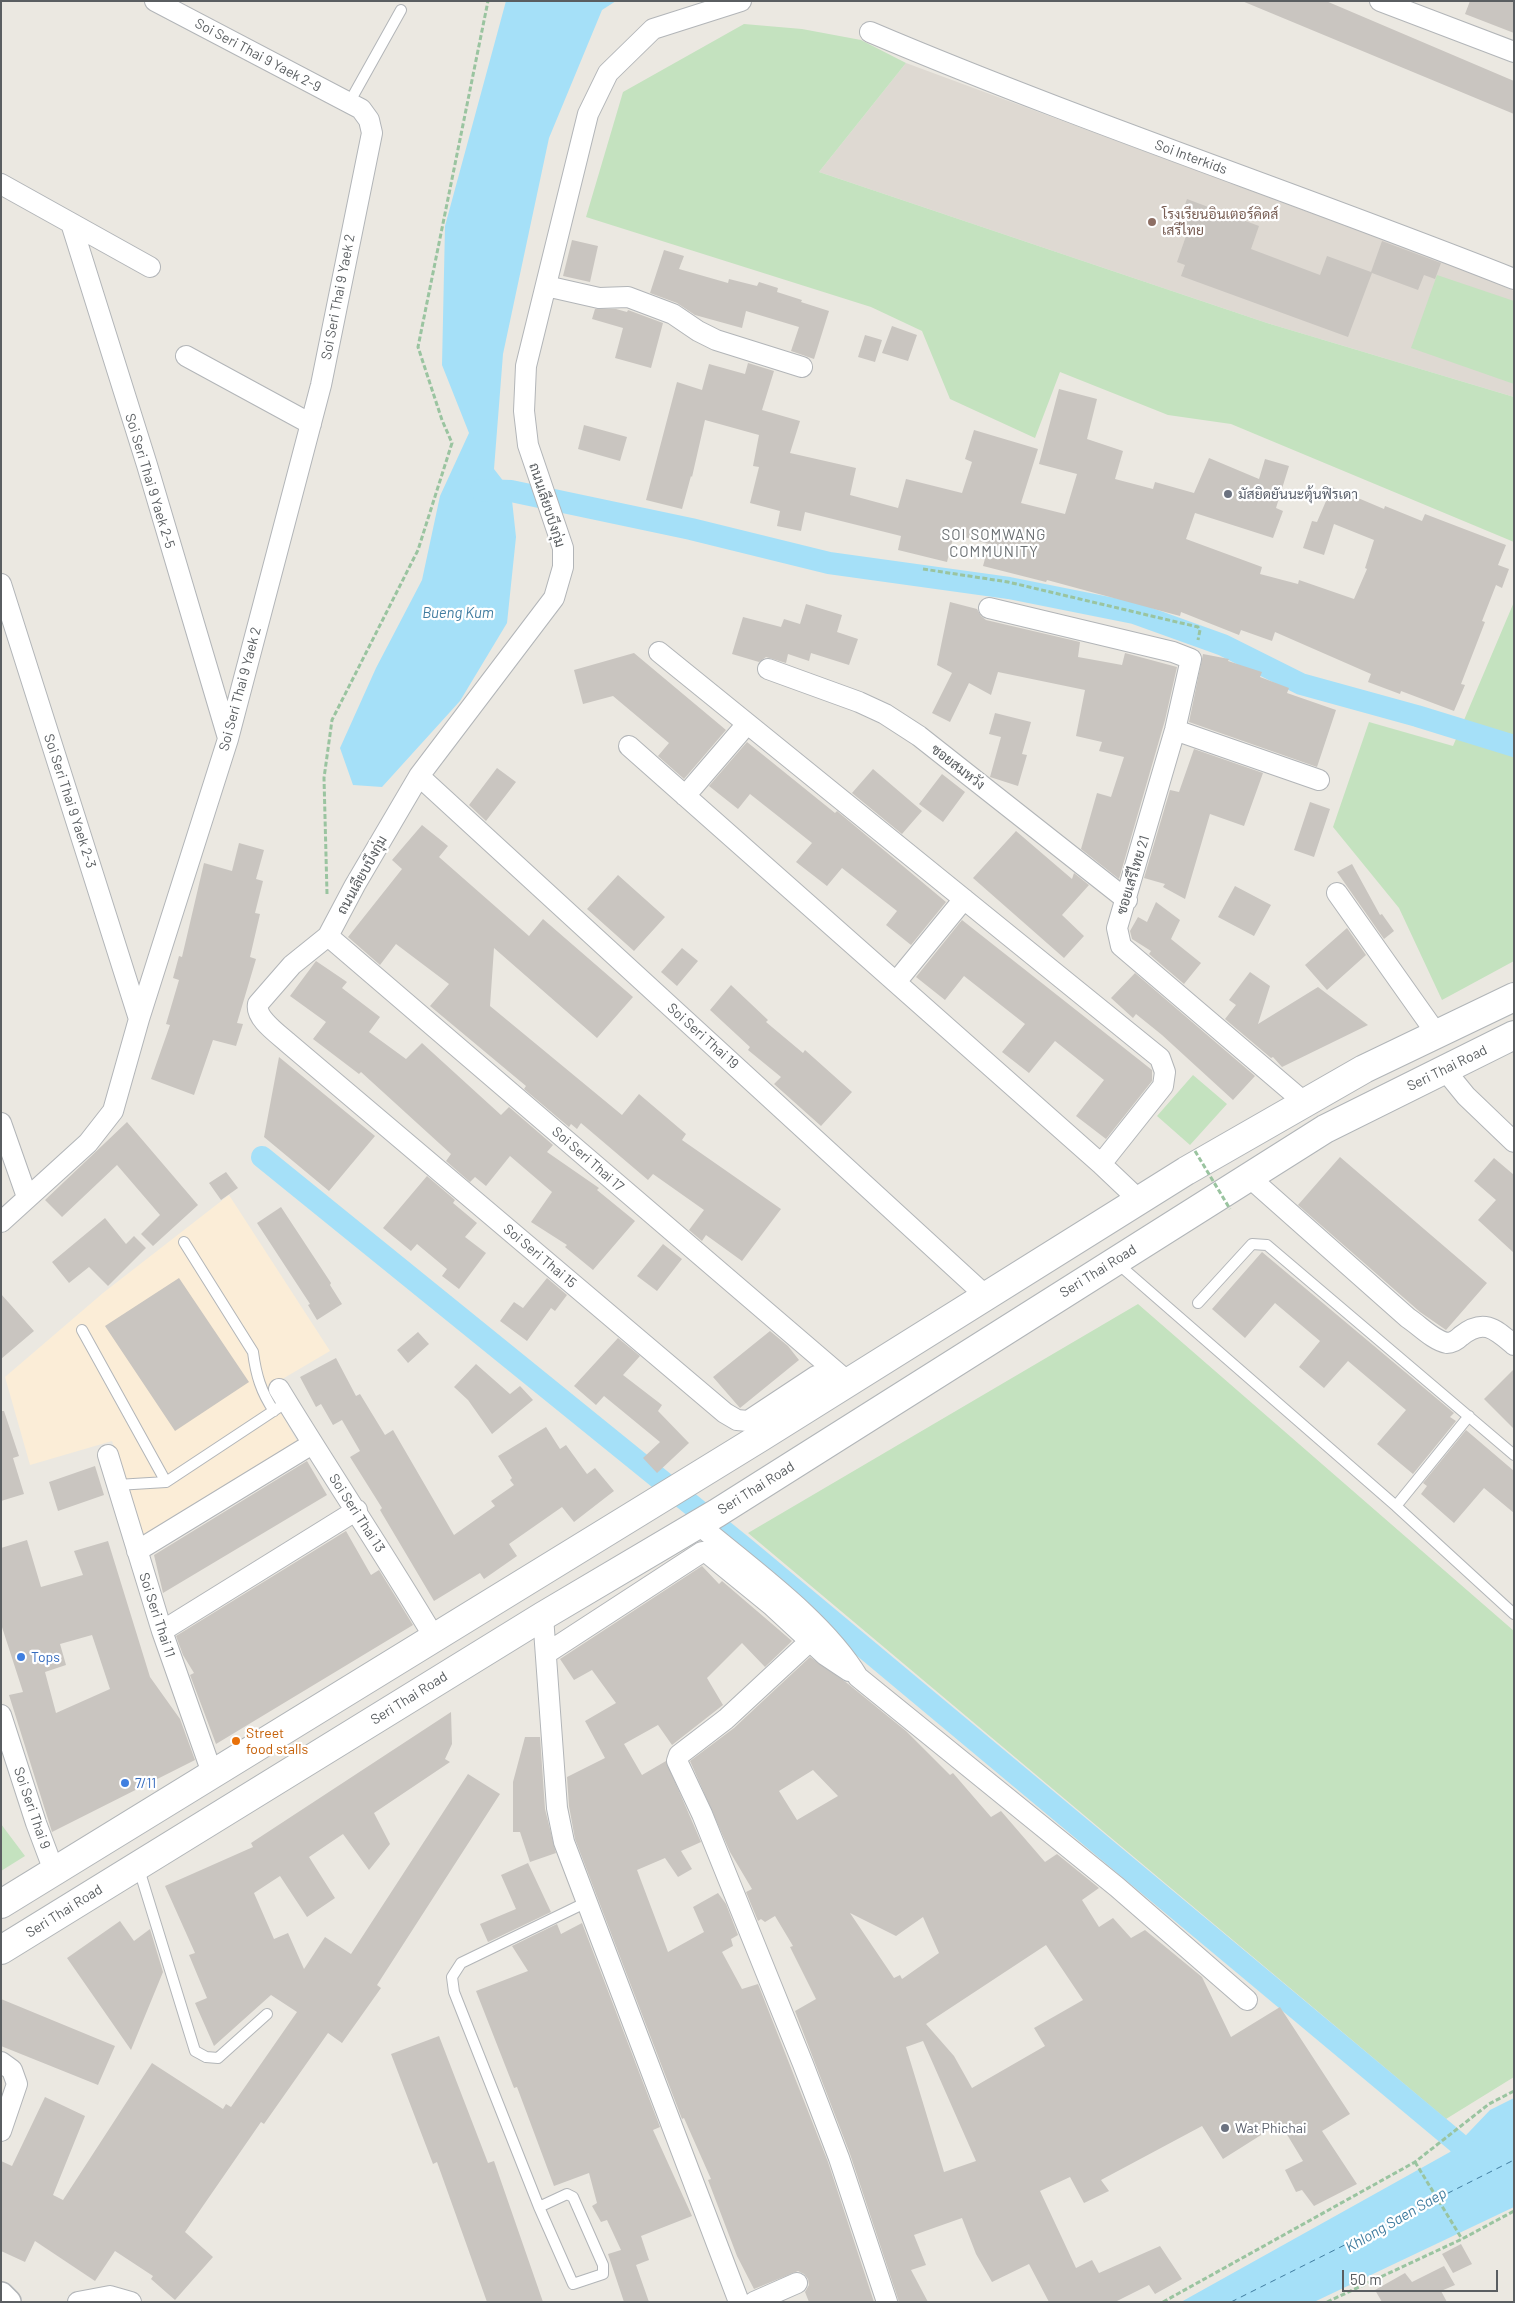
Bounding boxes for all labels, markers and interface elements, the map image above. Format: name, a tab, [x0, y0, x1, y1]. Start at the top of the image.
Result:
street label: Soi Seri Thai 9 Yaek 2-9	[192, 15, 324, 95]
street label: Soi Interkids	[1153, 136, 1229, 178]
place label: โรงเรียนอินเตอร์คิดส์ เสรีไทย	[1162, 206, 1278, 238]
marker: โรงเรียนอินเตอร์คิดส์ เสรีไทย	[1146, 216, 1158, 228]
street label: Soi Seri Thai 9 Yaek 2	[318, 233, 358, 361]
street label: Soi Seri Thai 9 Yaek 2-5	[121, 411, 179, 551]
street label: ถนนเลียบบึงกุ่ม	[525, 461, 569, 549]
place label: มัสยิดยันนะตุ้นฟิรเดา	[1238, 486, 1358, 502]
marker: มัสยิดยันนะตุ้นฟิรเดา	[1222, 488, 1234, 500]
district label: SOI SOMWANG COMMUNITY	[940, 526, 1048, 561]
water label: Bueng Kum	[422, 604, 494, 622]
street label: Soi Seri Thai 9 Yaek 2	[215, 625, 265, 753]
street label: Soi Seri Thai 9 Yaek 2-3	[40, 732, 100, 870]
street label: ซอยสมหวัง	[928, 741, 988, 793]
street label: ถนนเลียบบึงกุ่ม	[333, 833, 391, 917]
street label: ซอยเสรีไทย 21	[1113, 833, 1153, 917]
street label: Soi Seri Thai 19	[664, 999, 742, 1073]
street label: Seri Thai Road	[1404, 1041, 1490, 1095]
street label: Soi Seri Thai 17	[549, 1123, 627, 1195]
street label: Soi Seri Thai 15	[500, 1221, 580, 1291]
street label: Seri Thai Road	[1057, 1241, 1139, 1301]
street label: Seri Thai Road	[715, 1458, 797, 1518]
street label: Soi Seri Thai 13	[325, 1471, 389, 1555]
street label: Soi Seri Thai 11	[135, 1570, 179, 1660]
place label: Tops	[31, 1649, 60, 1665]
marker: Tops	[15, 1651, 27, 1663]
street label: Seri Thai Road	[368, 1668, 450, 1728]
place label: Street food stalls	[246, 1725, 308, 1758]
marker: Street food stalls	[230, 1735, 242, 1747]
street label: Soi Seri Thai 9	[10, 1765, 54, 1851]
place label: 7/11	[135, 1775, 156, 1791]
marker: 7/11	[119, 1777, 131, 1789]
street label: Seri Thai Road	[23, 1881, 105, 1941]
place label: Wat Phichai	[1235, 2120, 1307, 2136]
marker: Wat Phichai	[1219, 2122, 1231, 2134]
water label: Khlong Saen Saep	[1342, 2184, 1450, 2256]
scale bar	[1345, 2260, 1501, 2292]
text: 50 m	[1350, 2270, 1382, 2288]

